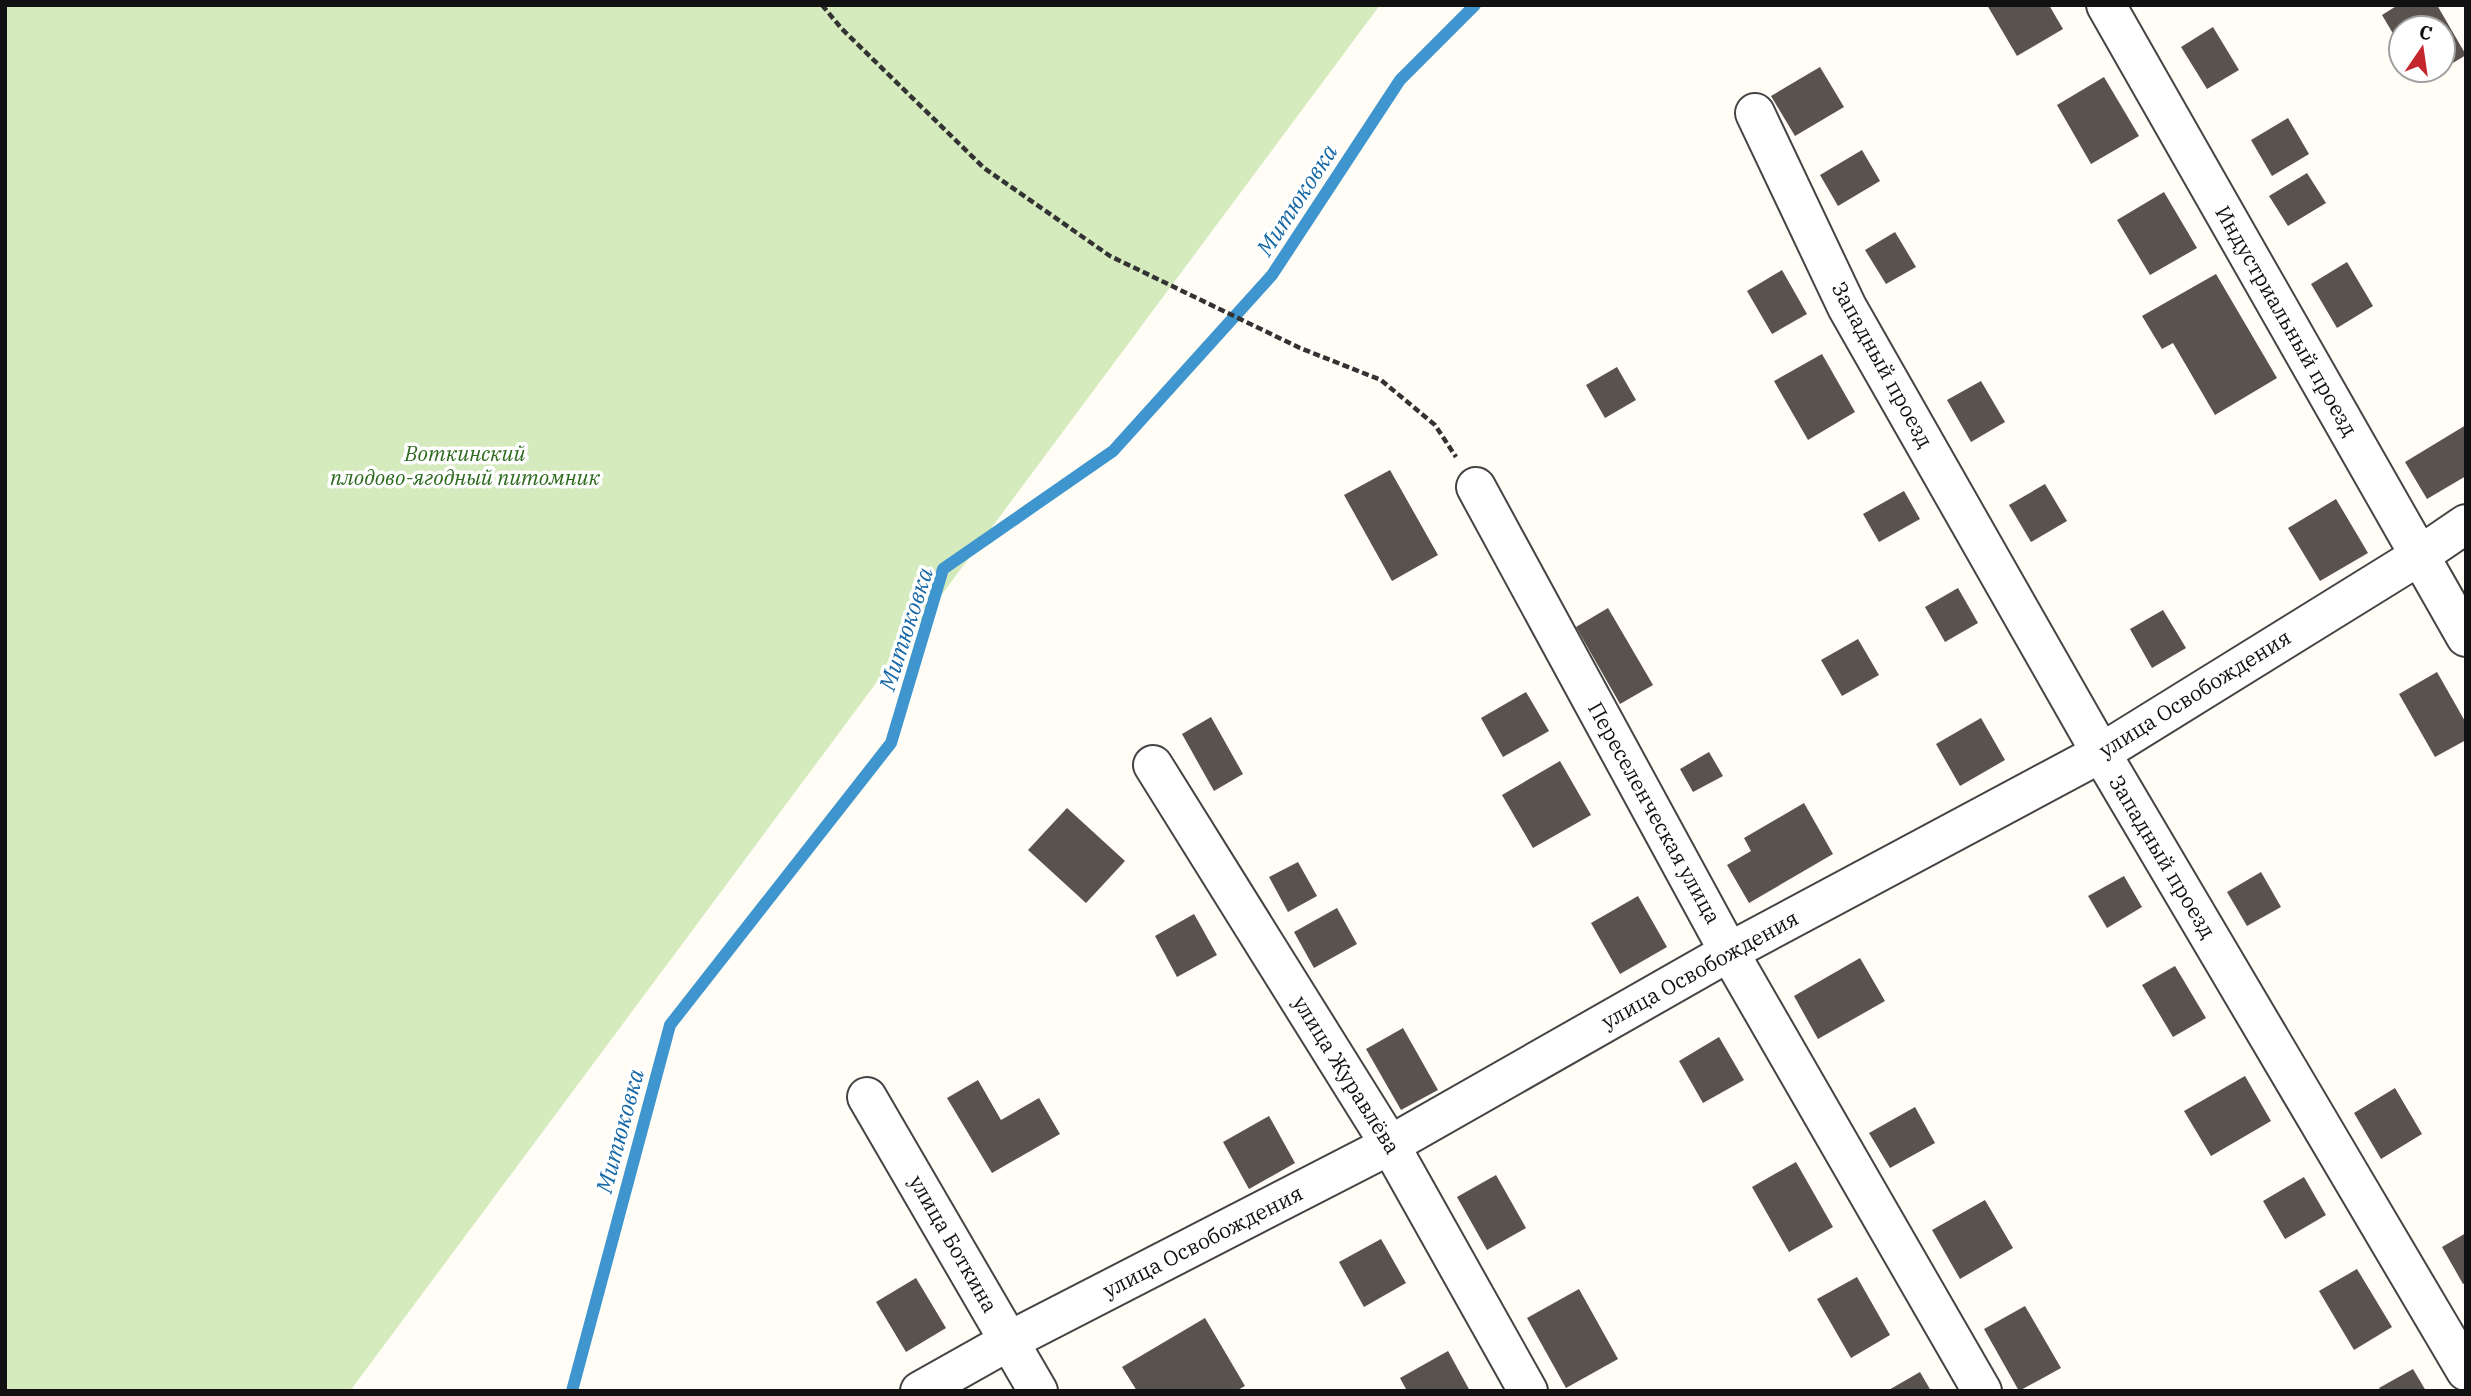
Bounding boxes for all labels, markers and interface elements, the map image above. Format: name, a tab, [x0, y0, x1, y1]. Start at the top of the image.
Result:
north arrow	[2387, 14, 2457, 84]
text: С	[2417, 19, 2435, 46]
water label: Митюковка	[1248, 138, 1344, 262]
street label: Индустриальный проезд	[2209, 200, 2364, 441]
street label: Западный проезд	[1826, 277, 1940, 453]
park label: Воткинский плодово-ягодный питомник	[330, 439, 601, 491]
water label: Митюковка	[871, 563, 939, 695]
street label: улица Освобождения	[2093, 623, 2296, 764]
street label: Переселенческая улица	[1582, 696, 1728, 929]
street label: Западный проезд	[2103, 770, 2223, 943]
street label: улица Освобождения	[1596, 903, 1803, 1035]
street label: улица Журавлёва	[1287, 990, 1407, 1159]
water label: Митюковка	[588, 1065, 650, 1197]
street label: улица Боткина	[903, 1170, 1005, 1317]
street label: улица Освобождения	[1098, 1178, 1307, 1304]

